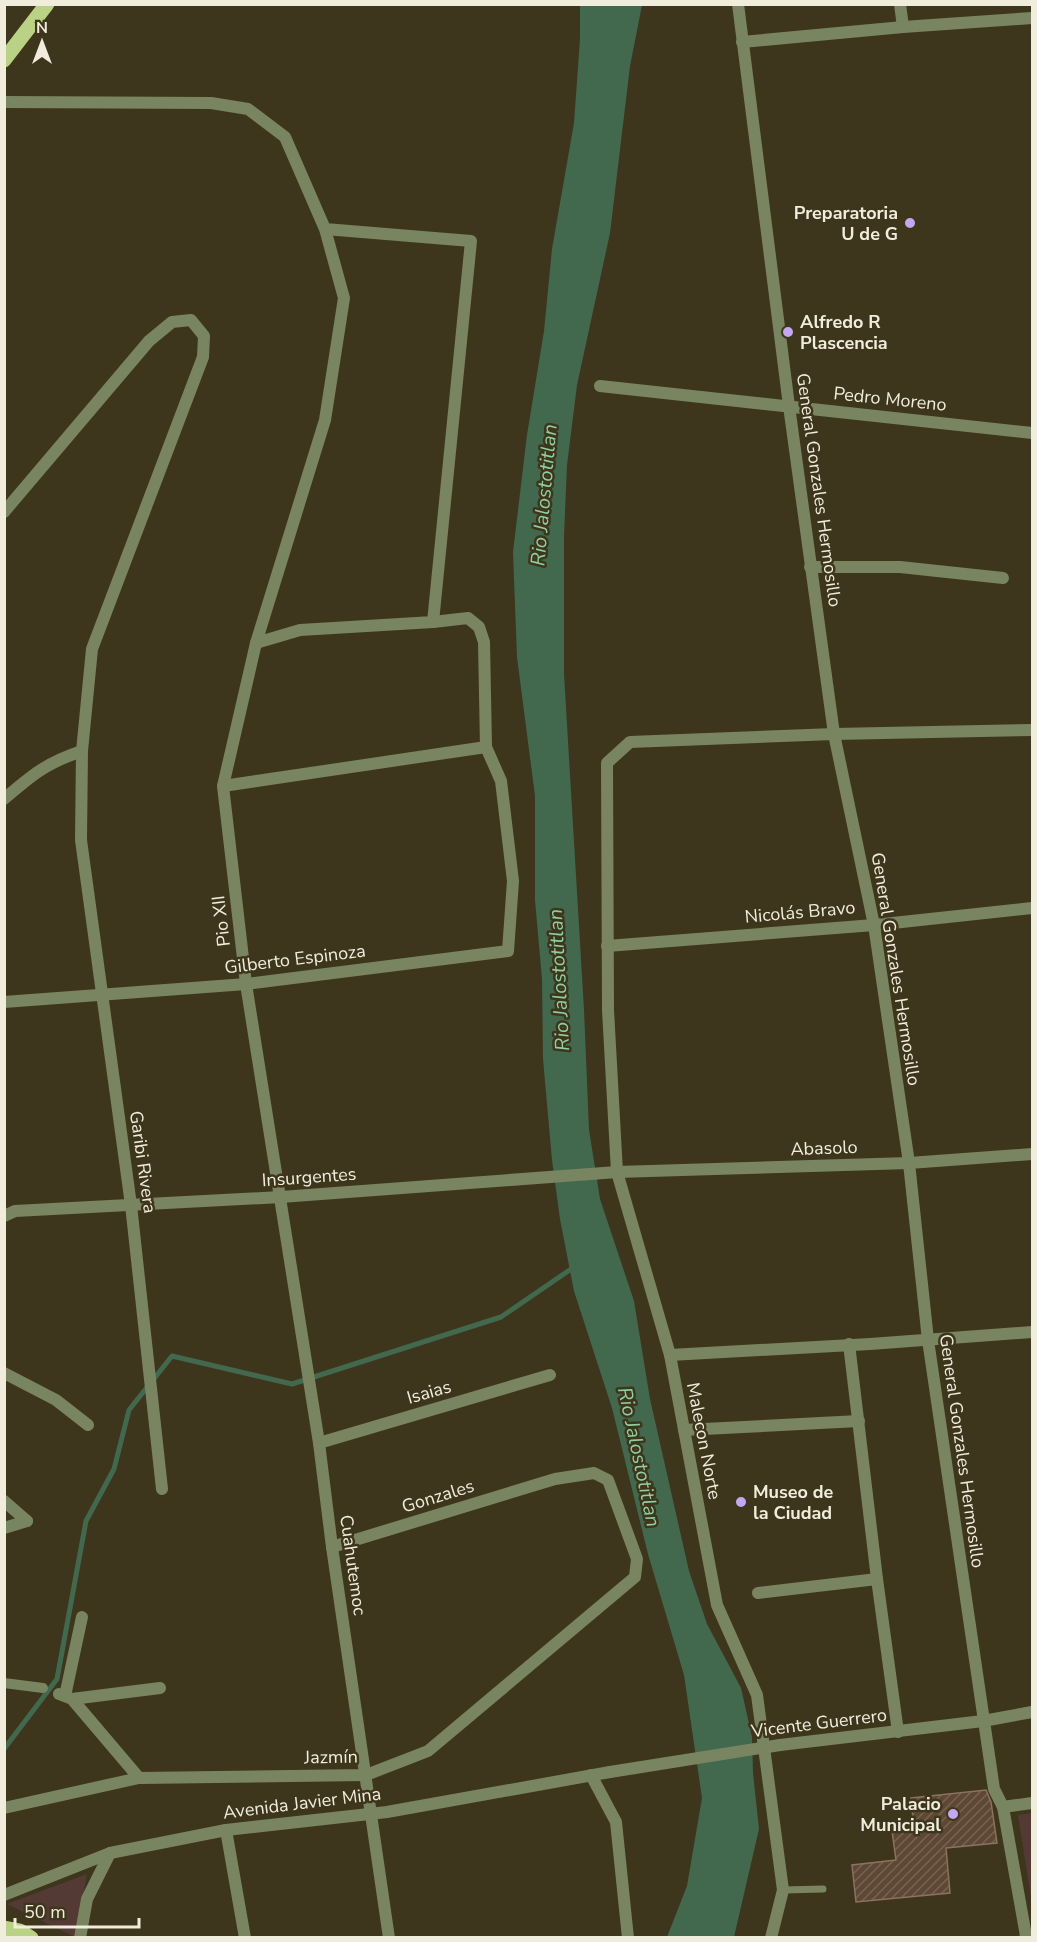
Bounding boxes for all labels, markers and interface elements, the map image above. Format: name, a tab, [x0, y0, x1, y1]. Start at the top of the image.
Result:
north arrow	[12, 12, 72, 72]
text: N	[36, 17, 48, 39]
place label: Preparatoria U de G	[794, 201, 898, 246]
marker: Preparatoria U de G	[903, 216, 917, 230]
place label: Alfredo R Plascencia	[800, 310, 888, 355]
marker: Alfredo R Plascencia	[781, 325, 795, 339]
street label: General Gonzales Hermosillo	[791, 371, 847, 609]
street label: Pedro Moreno	[832, 381, 948, 417]
water label: Rio Jalostotitlan	[524, 423, 564, 567]
street label: General Gonzales Hermosillo	[866, 851, 926, 1087]
street label: Pio XII	[206, 894, 236, 948]
street label: Nicolás Bravo	[744, 895, 856, 929]
water label: Rio Jalostotitlan	[542, 908, 576, 1052]
street label: Gilberto Espinoza	[223, 938, 367, 980]
street label: Garibi Rivera	[124, 1109, 162, 1215]
street label: Abasolo	[790, 1135, 858, 1161]
street label: Insurgentes	[261, 1162, 357, 1192]
street label: General Gonzales Hermosillo	[934, 1332, 990, 1570]
street label: Isaias	[404, 1374, 454, 1410]
street label: Malecon Norte	[681, 1380, 727, 1502]
water label: Rio Jalostotitlan	[611, 1385, 667, 1529]
street label: Gonzales	[399, 1474, 477, 1518]
place label: Museo de la Ciudad	[753, 1480, 834, 1525]
marker: Museo de la Ciudad	[734, 1495, 748, 1509]
street label: Cuahutemoc	[334, 1513, 372, 1617]
street label: Vicente Guerrero	[749, 1703, 888, 1743]
street label: Jazmín	[303, 1745, 358, 1769]
street label: Avenida Javier Mina	[222, 1781, 382, 1825]
place label: Palacio Municipal	[860, 1792, 941, 1837]
marker: Palacio Municipal	[946, 1807, 960, 1821]
scale bar	[15, 1891, 140, 1929]
text: 50 m	[24, 1900, 66, 1924]

